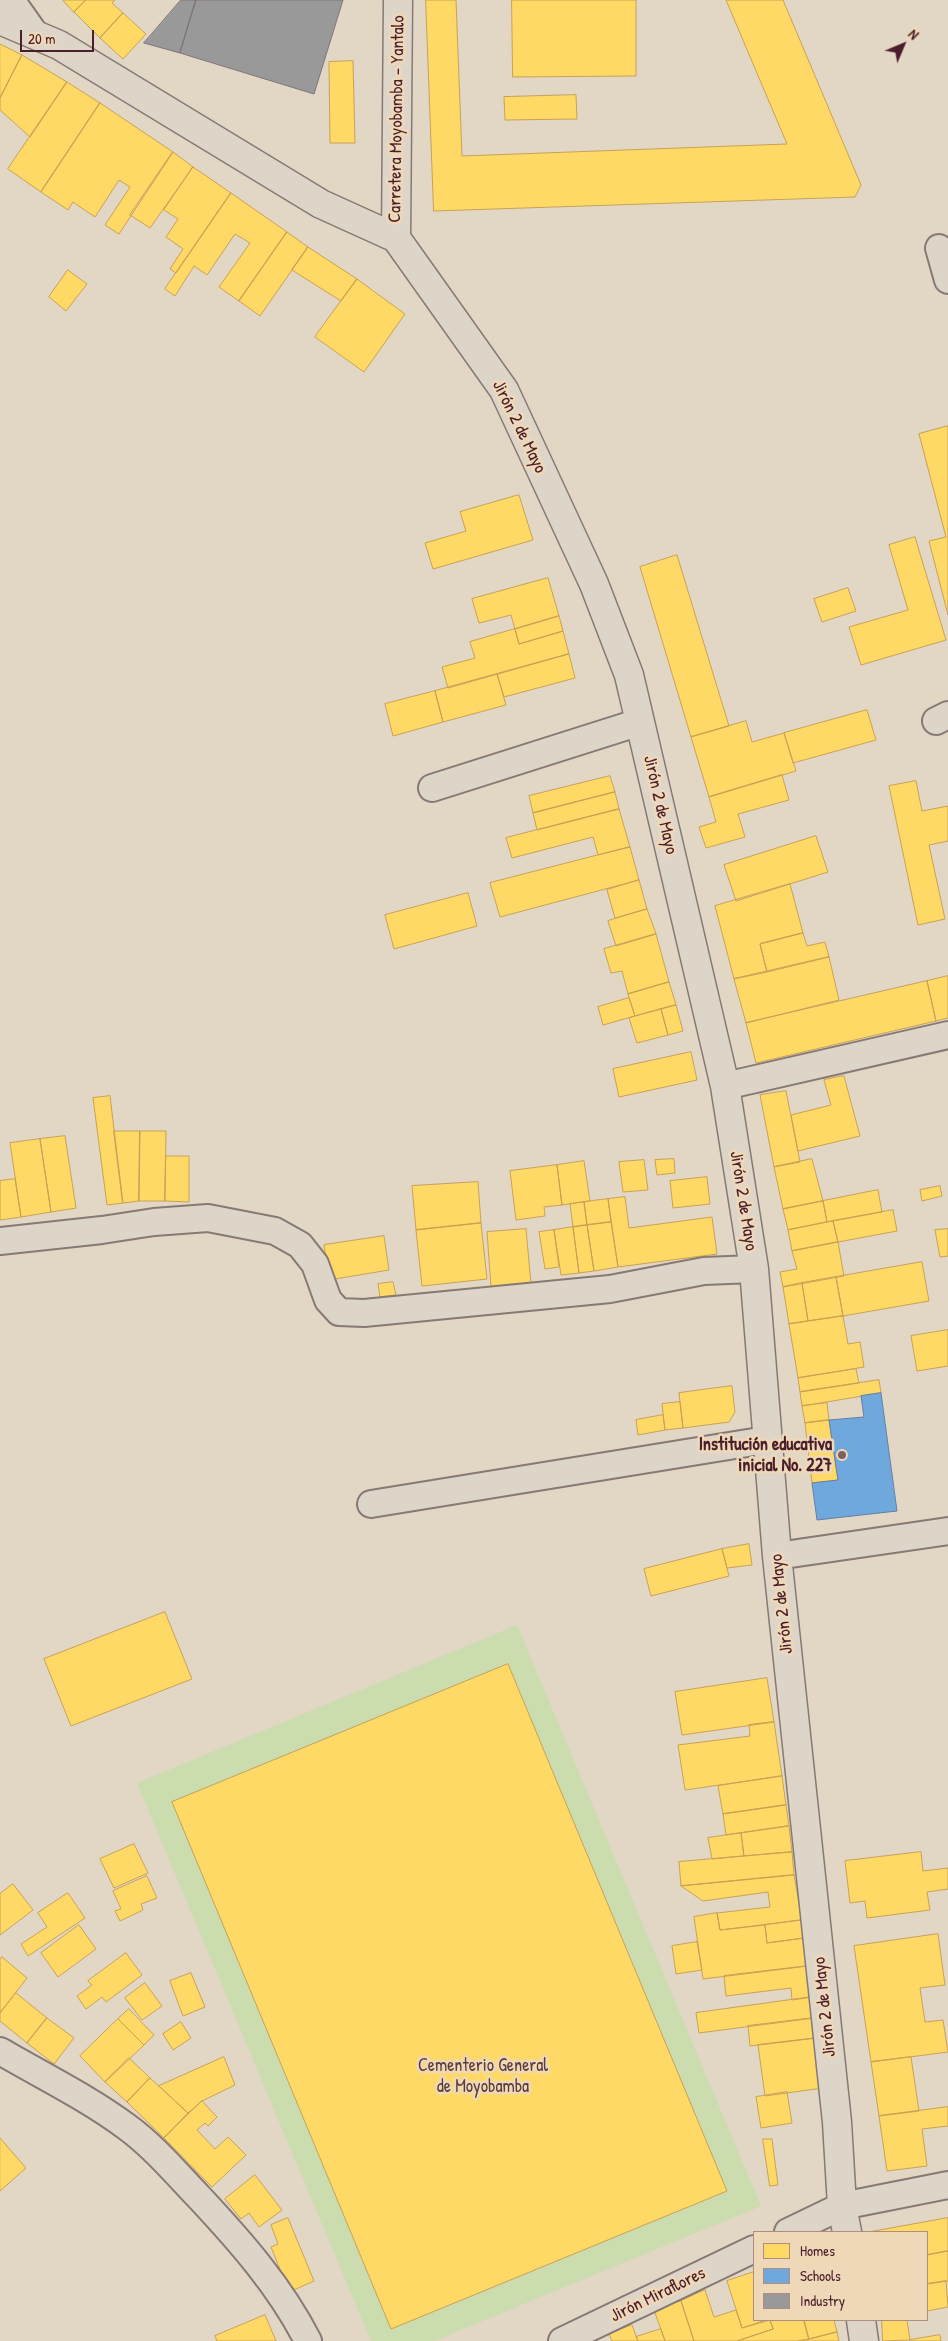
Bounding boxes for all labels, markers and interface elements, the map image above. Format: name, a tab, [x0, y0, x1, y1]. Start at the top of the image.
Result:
street label: Carretera Moyobamba - Yantalo	[384, 15, 410, 223]
scale bar	[22, 20, 96, 52]
north arrow	[878, 20, 928, 70]
text: N	[905, 25, 923, 43]
text: 20 m	[28, 28, 55, 49]
street label: Jirón 2 de Mayo	[487, 377, 551, 477]
street label: Jirón 2 de Mayo	[638, 754, 682, 856]
street label: Jirón 2 de Mayo	[724, 1150, 762, 1252]
place label: Institución educativa inicial No. 227	[699, 1434, 832, 1476]
marker: Institución educativa inicial No. 227	[836, 1449, 848, 1461]
street label: Jirón 2 de Mayo	[766, 1553, 798, 1655]
street label: Jirón 2 de Mayo	[809, 1956, 841, 2058]
park label: Cementerio General de Moyobamba	[418, 2055, 548, 2098]
legend	[753, 2231, 928, 2321]
text: Homes	[800, 2240, 835, 2261]
street label: Jirón Miraflores	[607, 2263, 709, 2327]
text: Schools	[800, 2265, 841, 2286]
text: Industry	[800, 2290, 845, 2311]

